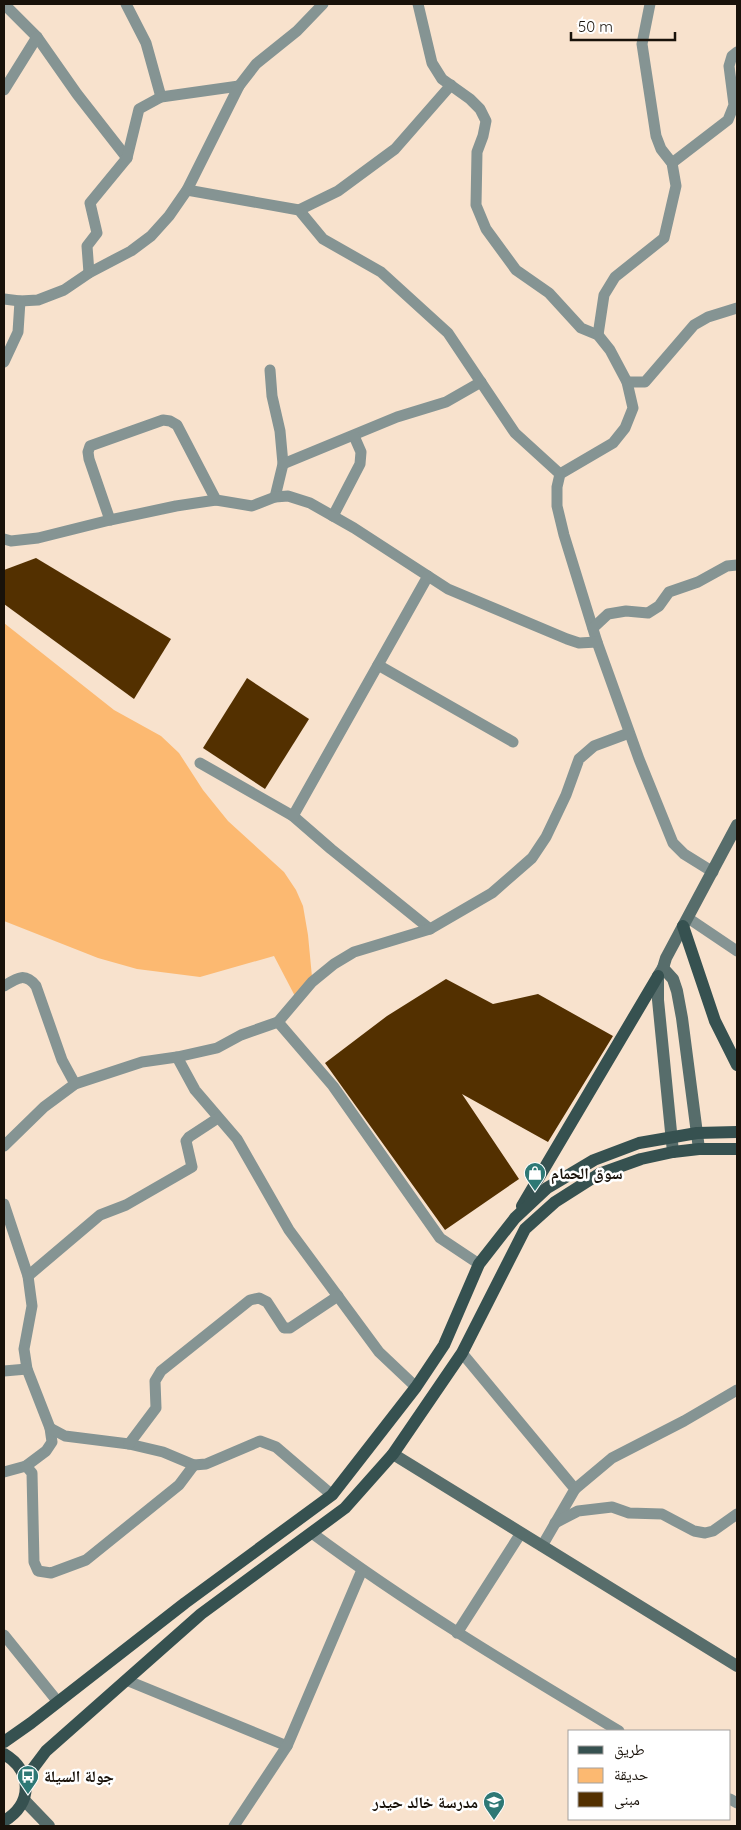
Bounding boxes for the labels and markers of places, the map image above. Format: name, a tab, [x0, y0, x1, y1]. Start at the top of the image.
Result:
shop icon: سوق الحمام	[523, 1161, 547, 1192]
place label: سوق الحمام	[551, 1163, 623, 1185]
bus stop icon: جولة السيلة	[16, 1764, 40, 1795]
place label: جولة السيلة	[44, 1766, 114, 1786]
school or university icon: مدرسة خالد حيدر	[482, 1790, 506, 1821]
place label: مدرسة خالد حيدر	[372, 1792, 478, 1812]

